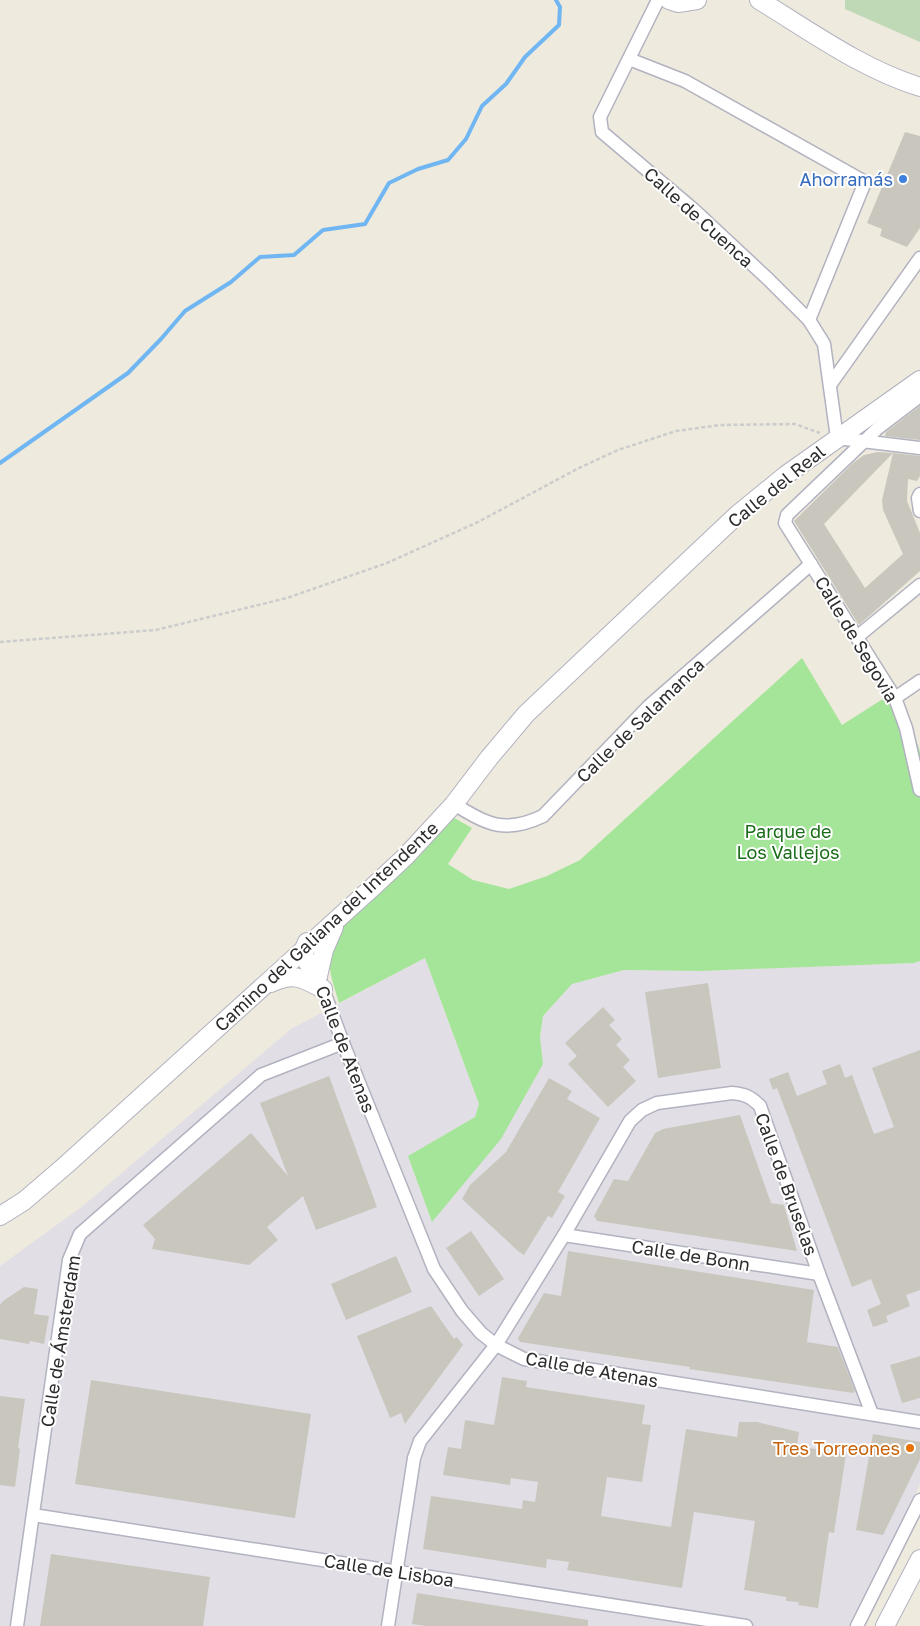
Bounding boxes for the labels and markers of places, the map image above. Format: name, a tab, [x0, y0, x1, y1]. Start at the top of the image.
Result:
place label: Ahorramás	[799, 168, 893, 190]
marker: Ahorramás	[897, 173, 909, 185]
place label: Tres Torreones	[773, 1437, 900, 1459]
marker: Tres Torreones	[904, 1442, 916, 1454]

